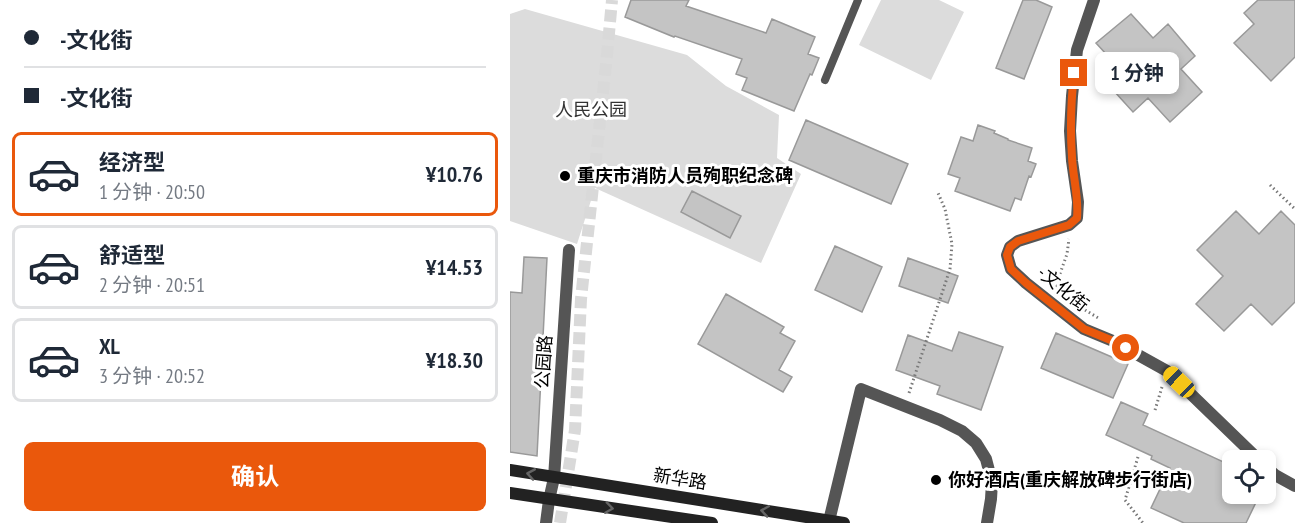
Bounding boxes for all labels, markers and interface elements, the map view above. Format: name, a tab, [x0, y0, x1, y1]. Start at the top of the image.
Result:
text: -文化街	[60, 26, 133, 54]
callout: 1 分钟	[1095, 52, 1179, 94]
route end	[1060, 59, 1087, 86]
text: 1 分钟	[1110, 60, 1164, 86]
text: -文化街	[60, 84, 133, 112]
park label: 人民公园	[555, 98, 627, 121]
icon: car	[27, 147, 81, 201]
text: 经济型	[99, 148, 165, 176]
text: ¥10.76	[426, 160, 483, 188]
place label: 重庆市消防人员殉职纪念碑	[577, 164, 793, 187]
marker: 重庆市消防人员殉职纪念碑	[558, 169, 572, 183]
text: 1 分钟 · 20:50	[99, 179, 205, 205]
icon: car	[27, 240, 81, 294]
text: 舒适型	[99, 241, 165, 269]
text: ¥14.53	[426, 253, 483, 281]
street label: -文化街	[1033, 261, 1094, 316]
text: 2 分钟 · 20:51	[99, 272, 205, 298]
text: XL	[99, 332, 120, 360]
icon: car	[27, 333, 81, 387]
street label: 公园路	[530, 334, 557, 390]
route start	[1112, 334, 1139, 361]
text: ¥18.30	[426, 346, 483, 374]
text: 3 分钟 · 20:52	[99, 363, 205, 389]
car	[1160, 363, 1198, 401]
button: 确认	[24, 442, 486, 511]
map controls	[1222, 450, 1276, 504]
button: locate	[1222, 450, 1276, 504]
street label: 新华路	[652, 463, 709, 494]
one-way arrow	[526, 468, 536, 480]
place label: 你好酒店(重庆解放碑步行街店)	[948, 468, 1192, 491]
marker: 你好酒店(重庆解放碑步行街店)	[929, 473, 943, 487]
one-way arrow	[605, 502, 614, 514]
one-way arrow	[760, 505, 770, 517]

